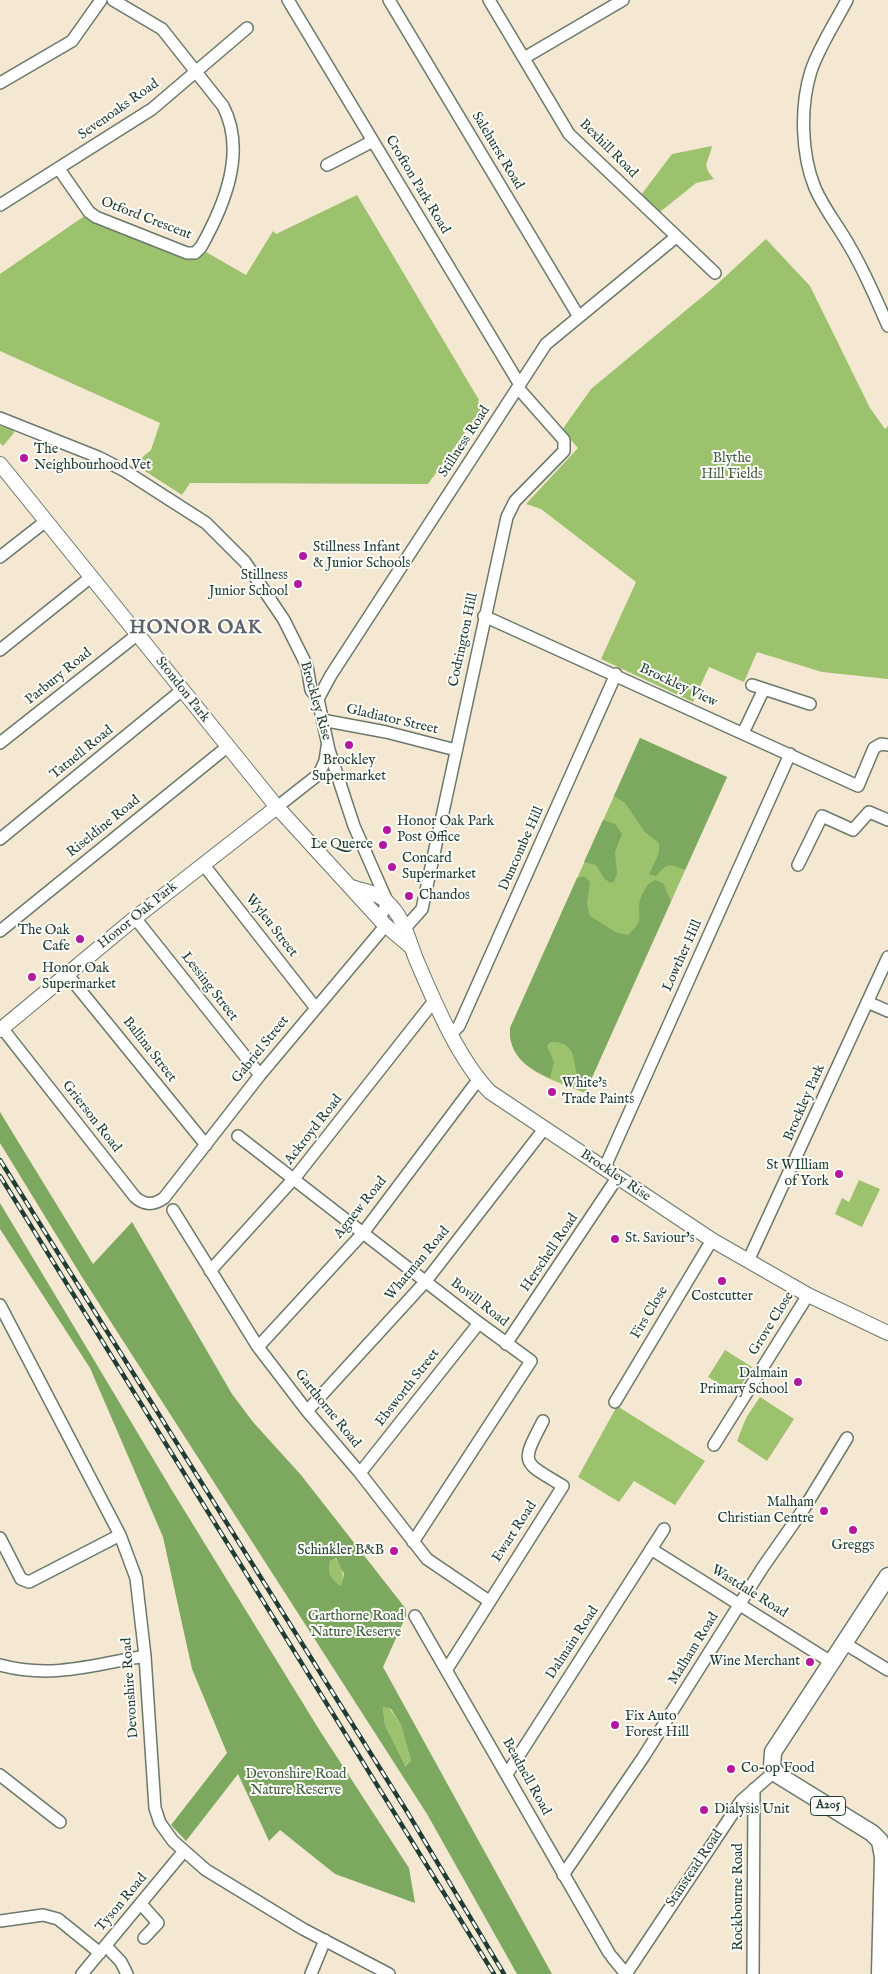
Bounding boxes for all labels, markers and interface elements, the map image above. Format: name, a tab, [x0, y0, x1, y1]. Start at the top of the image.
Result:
street label: Sevenoaks Road	[76, 76, 162, 144]
street label: Salehurst Road	[467, 109, 527, 193]
street label: Bexhill Road	[575, 116, 641, 182]
street label: Crofton Park Road	[381, 133, 453, 237]
street label: Otford Crescent	[98, 194, 194, 244]
street label: Stillness Road	[436, 403, 494, 481]
place label: The Neighbourhood Vet	[34, 442, 151, 474]
park label: Blythe Hill Fields	[701, 451, 763, 484]
marker: The Neighbourhood Vet	[18, 452, 30, 464]
place label: Stillness Infant & Junior Schools	[313, 540, 410, 572]
marker: Stillness Infant & Junior Schools	[297, 550, 309, 562]
place label: Stillness Junior School	[209, 568, 288, 600]
marker: Stillness Junior School	[292, 578, 304, 590]
street label: Codrington Hill	[446, 592, 482, 688]
district label: HONOR OAK	[128, 618, 264, 640]
street label: Parbury Road	[22, 645, 96, 709]
street label: Stondon Park	[151, 654, 213, 726]
street label: Brockley Rise	[296, 660, 334, 742]
street label: Brockley View	[636, 661, 720, 711]
street label: Gladiator Street	[345, 701, 439, 739]
street label: Tatnell Road	[47, 722, 117, 784]
marker: Brockley Supermarket	[343, 739, 355, 751]
place label: Brockley Supermarket	[312, 753, 386, 786]
street label: Riseldine Road	[64, 792, 144, 862]
street label: Duncombe Hill	[496, 804, 548, 894]
place label: Honor Oak Park Post Office	[397, 814, 494, 846]
marker: Honor Oak Park Post Office	[381, 824, 393, 836]
place label: Le Querce	[311, 837, 373, 853]
marker: Le Querce	[377, 839, 389, 851]
place label: Concard Supermarket	[402, 851, 476, 884]
marker: Concard Supermarket	[386, 861, 398, 873]
street label: Honor Oak Park	[95, 879, 181, 953]
place label: Chandos	[419, 888, 470, 904]
marker: Chandos	[403, 890, 415, 902]
street label: Wyleu Street	[241, 891, 301, 961]
street label: Lowther Hill	[660, 917, 706, 995]
place label: The Oak Cafe	[18, 923, 70, 956]
marker: The Oak Cafe	[74, 933, 86, 945]
street label: Lessing Street	[177, 949, 241, 1025]
place label: Honor Oak Supermarket	[42, 961, 116, 994]
marker: Honor Oak Supermarket	[26, 971, 38, 983]
street label: Gabriel Street	[229, 1013, 293, 1087]
street label: Ballina Street	[118, 1014, 180, 1086]
street label: Brockley Park	[781, 1062, 829, 1144]
place label: White's Trade Paints	[562, 1076, 634, 1108]
street label: Grierson Road	[58, 1078, 124, 1156]
marker: White's Trade Paints	[546, 1086, 558, 1098]
street label: Ackroyd Road	[281, 1092, 347, 1168]
street label: Brockley Rise	[577, 1146, 653, 1206]
place label: St WIlliam of York	[766, 1158, 829, 1190]
marker: St WIlliam of York	[833, 1168, 845, 1180]
street label: Agnew Road	[331, 1174, 391, 1242]
street label: Herschell Road	[518, 1211, 582, 1295]
street label: Whatman Road	[382, 1224, 454, 1304]
place label: St. Saviour's	[625, 1231, 695, 1247]
marker: St. Saviour's	[609, 1233, 621, 1245]
street label: Bovill Road	[447, 1275, 511, 1331]
marker: Costcutter	[716, 1275, 728, 1287]
street label: Firs Close	[628, 1284, 672, 1342]
place label: Costcutter	[691, 1289, 753, 1305]
street label: Grove Close	[746, 1289, 798, 1359]
street label: Ebsworth Street	[372, 1346, 444, 1430]
place label: Dalmain Primary School	[700, 1366, 788, 1398]
street label: Garthorne Road	[290, 1367, 364, 1451]
marker: Dalmain Primary School	[792, 1376, 804, 1388]
place label: Malham Christian Centre	[717, 1495, 814, 1528]
street label: Ewart Road	[489, 1498, 541, 1566]
marker: Malham Christian Centre	[818, 1505, 830, 1517]
marker: Greggs	[847, 1524, 859, 1536]
place label: Greggs	[832, 1538, 874, 1554]
place label: Schinkler B&B	[297, 1543, 384, 1559]
marker: Schinkler B&B	[388, 1545, 400, 1557]
street label: Wastdale Road	[708, 1562, 790, 1622]
street label: Dalmain Road	[543, 1603, 603, 1683]
park label: Garthorne Road Nature Reserve	[308, 1609, 404, 1641]
street label: Malham Road	[665, 1610, 723, 1688]
street label: Devonshire Road	[119, 1637, 143, 1739]
place label: Wine Merchant	[710, 1654, 800, 1670]
marker: Wine Merchant	[804, 1656, 816, 1668]
place label: Fix Auto Forest Hill	[625, 1709, 689, 1741]
marker: Fix Auto Forest Hill	[609, 1719, 621, 1731]
street label: Beadnell Road	[498, 1736, 554, 1818]
place label: Co-op Food	[741, 1761, 815, 1777]
marker: Co-op Food	[725, 1763, 737, 1775]
park label: Devonshire Road Nature Reserve	[245, 1767, 347, 1800]
road number: A205	[810, 1796, 846, 1815]
place label: Dialysis Unit	[714, 1802, 790, 1818]
marker: Dialysis Unit	[698, 1804, 710, 1816]
street label: Stanstead Road	[663, 1827, 727, 1911]
street label: Rockbourne Road	[731, 1843, 747, 1951]
street label: Tyson Road	[93, 1870, 151, 1936]

